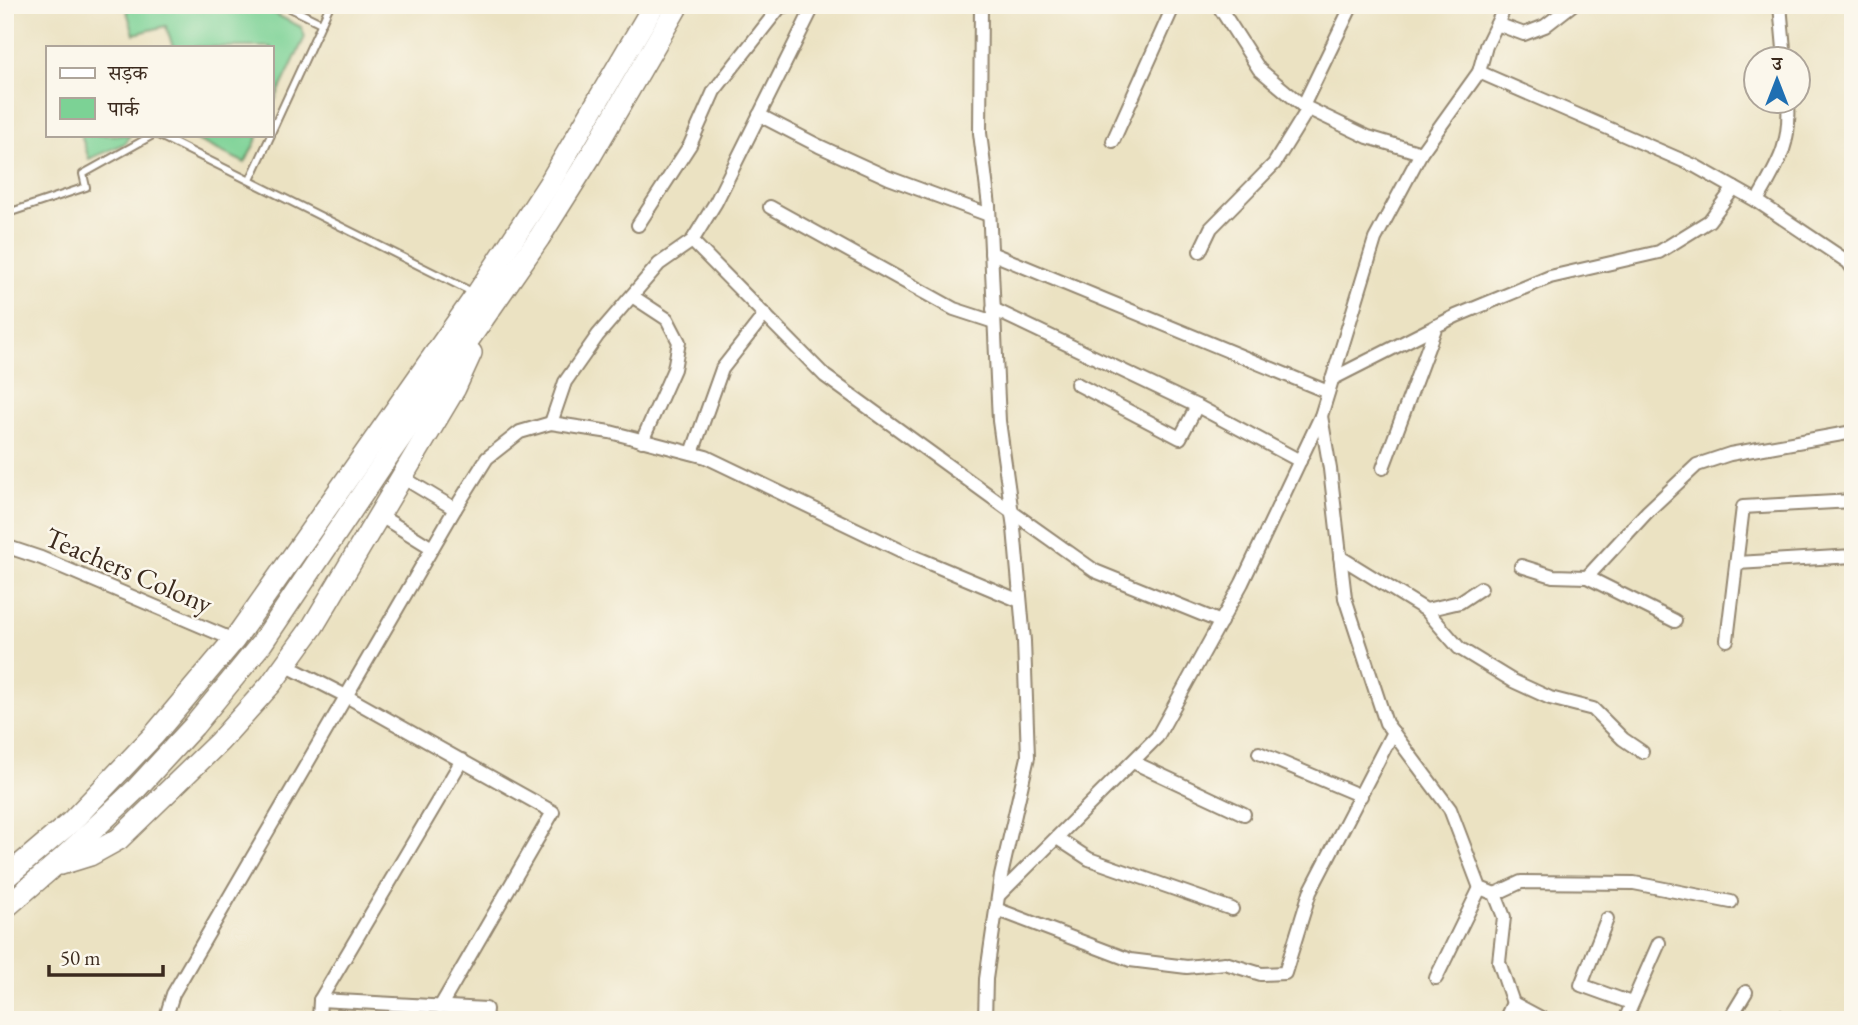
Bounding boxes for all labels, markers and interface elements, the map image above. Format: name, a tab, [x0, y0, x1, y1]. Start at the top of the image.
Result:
legend	[46, 46, 273, 136]
north arrow	[1742, 46, 1812, 116]
text: उ	[1770, 51, 1783, 76]
text: सड़क	[107, 59, 148, 86]
text: पार्क	[107, 95, 140, 122]
street label: Teachers Colony	[40, 519, 219, 622]
scale bar	[49, 934, 163, 978]
text: 50 m	[60, 944, 101, 971]

